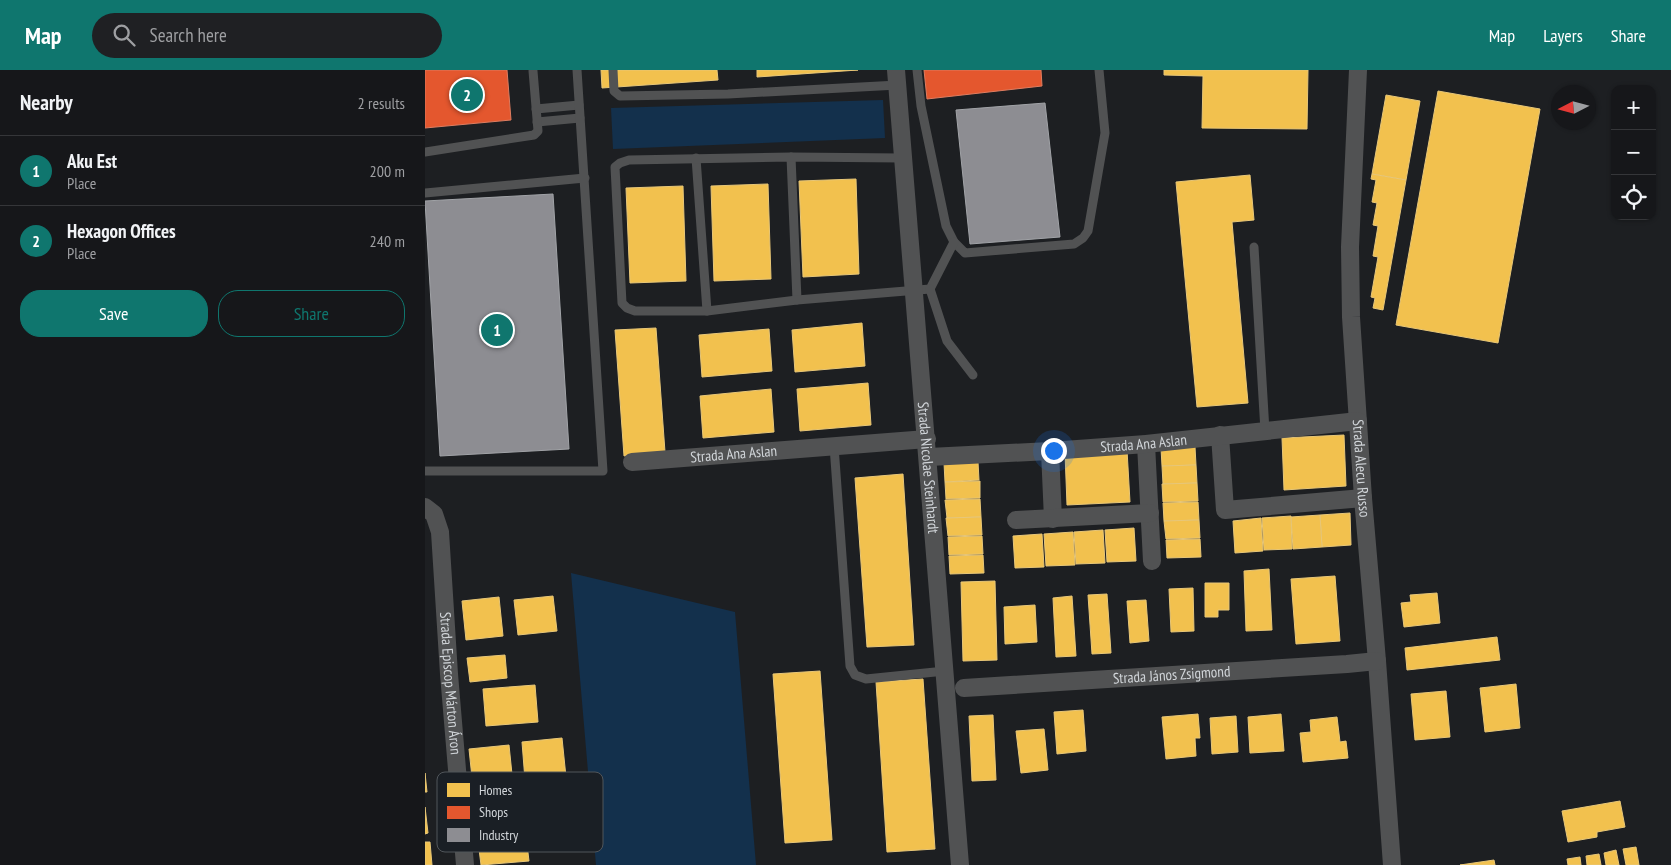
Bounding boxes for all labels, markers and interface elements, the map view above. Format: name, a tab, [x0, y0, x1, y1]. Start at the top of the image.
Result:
search box	[92, 13, 442, 58]
text: Map	[25, 20, 62, 51]
icon: search	[110, 21, 138, 49]
text: Search here	[150, 23, 227, 47]
text: Map	[1489, 24, 1515, 47]
text: Layers	[1543, 24, 1583, 47]
text: Share	[1611, 24, 1646, 47]
pin: 2	[451, 76, 483, 114]
north arrow	[1551, 85, 1596, 130]
map controls	[1611, 85, 1656, 220]
button: +	[1611, 85, 1656, 130]
text: Nearby	[20, 89, 73, 116]
text: 2 results	[358, 93, 405, 113]
button: −	[1611, 130, 1656, 175]
text: Aku Est	[67, 149, 117, 173]
text: 1	[32, 161, 40, 181]
text: 200 m	[370, 161, 405, 181]
text: Place	[67, 173, 96, 193]
button: locate	[1611, 175, 1656, 220]
text: Hexagon Offices	[67, 219, 176, 243]
text: 2	[32, 231, 40, 251]
text: 240 m	[370, 231, 405, 251]
text: Place	[67, 243, 96, 263]
button: Save	[20, 290, 208, 337]
button: Share	[218, 290, 405, 337]
pin: 1	[481, 311, 513, 349]
street label: Strada Nicolae Steinhardt	[914, 401, 943, 534]
street label: Strada Alecu Russo	[1349, 419, 1375, 518]
street label: Strada Ana Aslan	[1100, 430, 1188, 456]
your location	[1041, 438, 1067, 464]
street label: Strada Ana Aslan	[690, 441, 778, 466]
street label: Strada Episcop Márton Áron	[436, 611, 466, 755]
street label: Strada János Zsigmond	[1112, 661, 1231, 688]
legend	[437, 772, 603, 852]
text: Homes	[479, 781, 512, 799]
text: Shops	[479, 803, 508, 821]
text: Industry	[479, 826, 519, 844]

